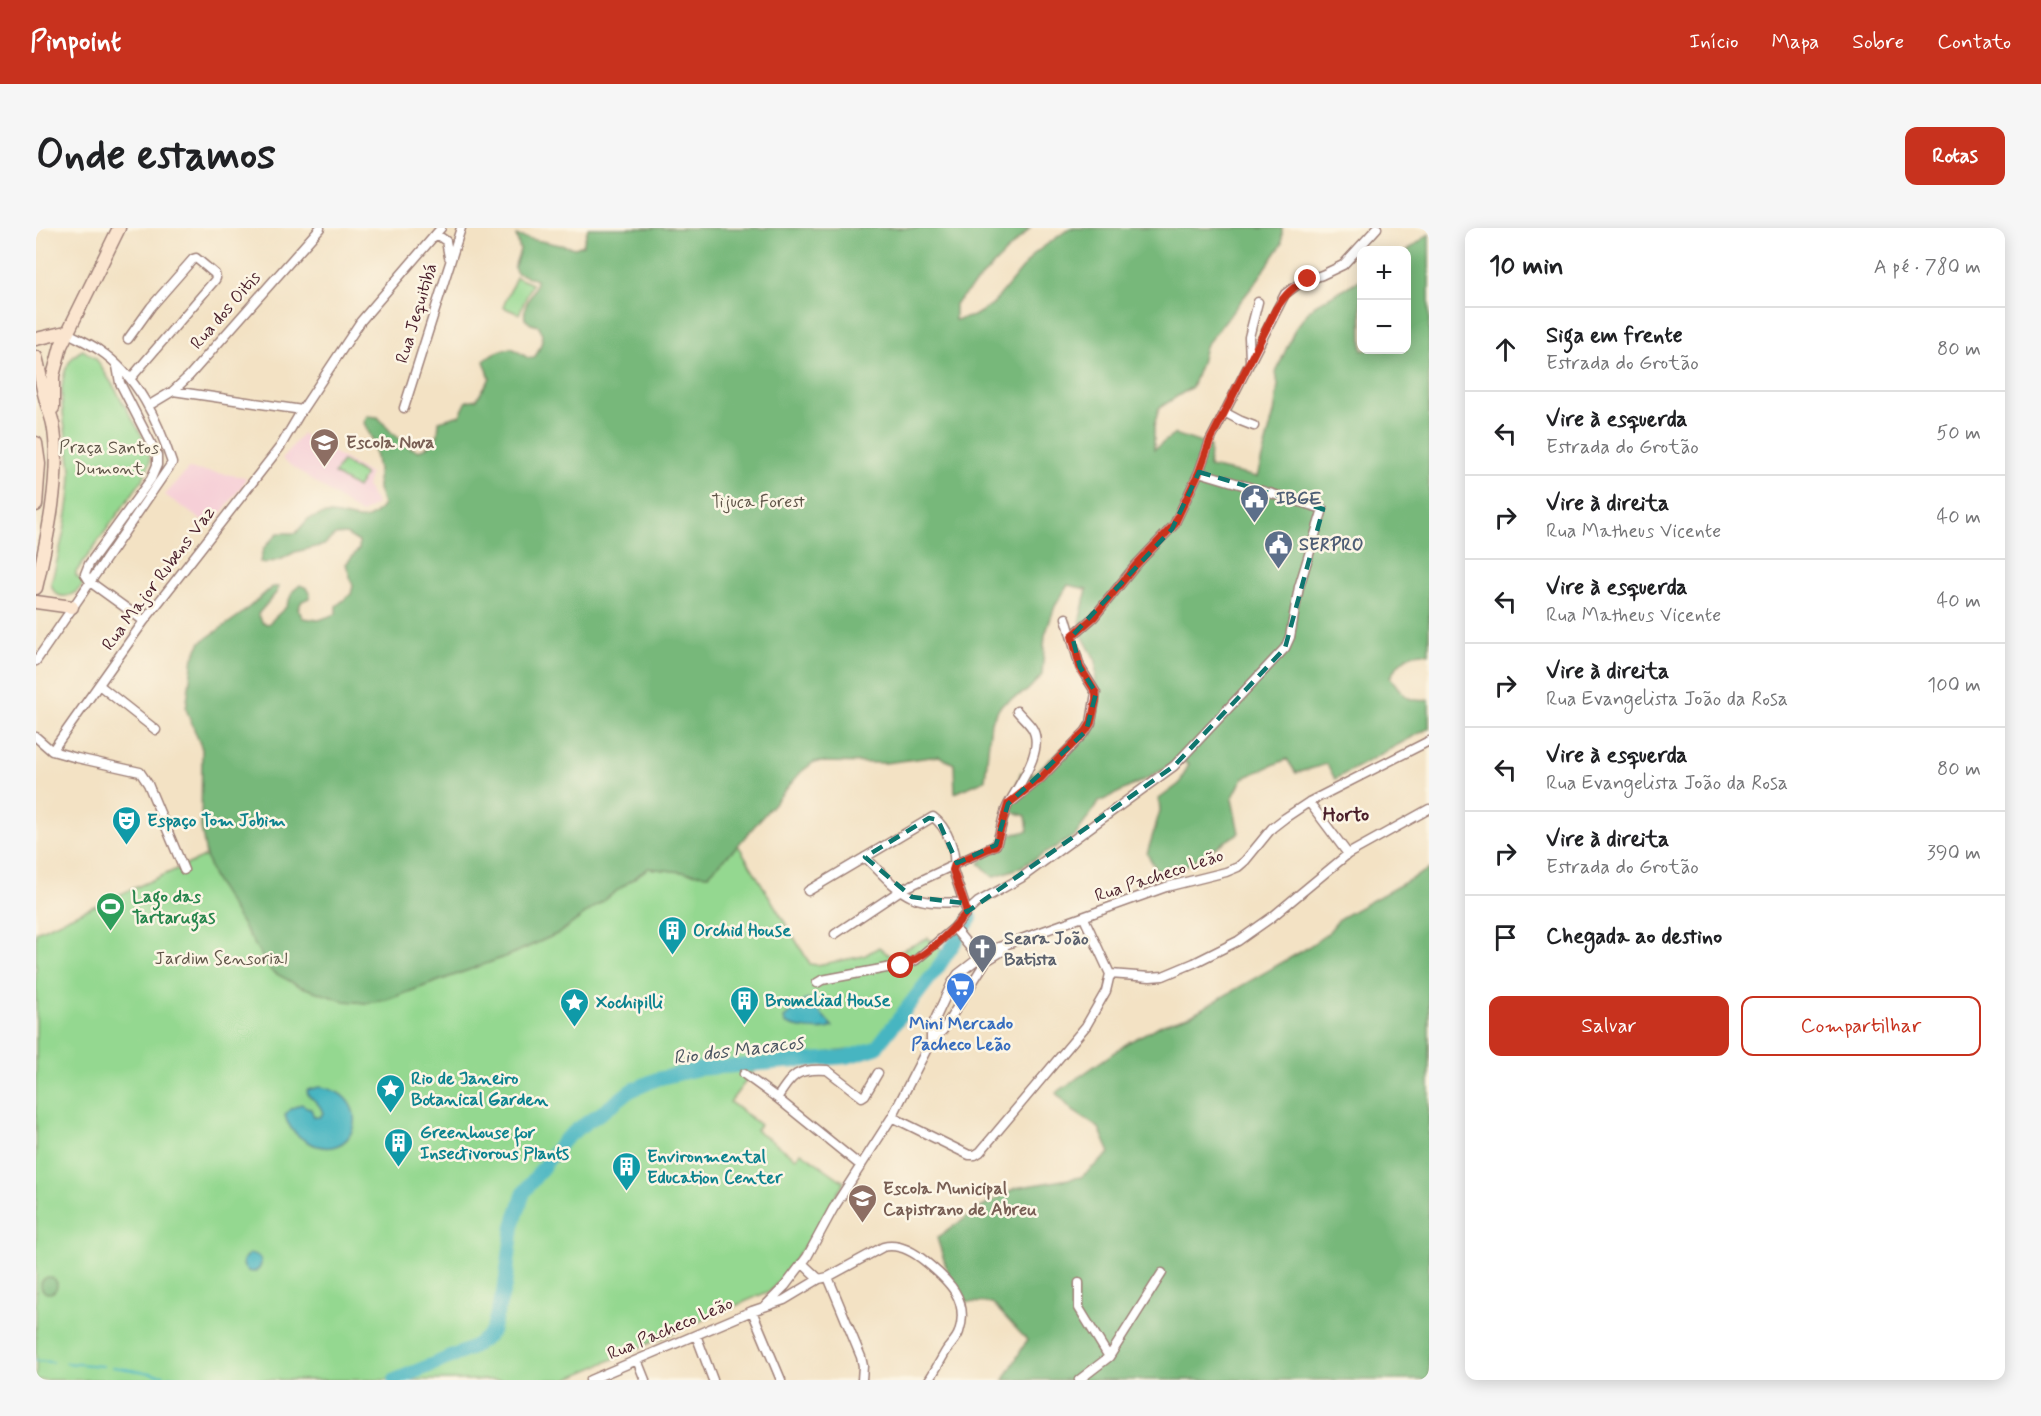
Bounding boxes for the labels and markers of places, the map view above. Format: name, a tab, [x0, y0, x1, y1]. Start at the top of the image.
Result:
school or university icon: Escola Nova	[309, 426, 341, 468]
place label: Escola Nova	[346, 431, 435, 455]
public building icon: IBGE	[1239, 482, 1271, 524]
place label: IBGE	[1276, 487, 1322, 511]
public building icon: SERPRO	[1262, 528, 1294, 570]
place label: SERPRO	[1299, 533, 1364, 557]
theatre icon: Espaço Tom Jobim	[110, 804, 142, 846]
place label: Espaço Tom Jobim	[147, 809, 286, 833]
place label: Lago das Tartarugas	[132, 885, 215, 932]
sports icon: Lago das Tartarugas	[95, 890, 127, 932]
building icon: Orchid House	[656, 914, 688, 956]
place label: Orchid House	[693, 919, 791, 943]
place label: Seara João Batista	[1004, 927, 1089, 972]
church icon: Seara João Batista	[967, 932, 999, 974]
supermarket icon: Mini Mercado Pacheco Leão	[945, 970, 977, 1012]
building icon: Bromeliad House	[728, 984, 760, 1026]
place icon: Xochipilli	[559, 986, 591, 1028]
place label: Bromeliad House	[765, 989, 890, 1013]
place label: Xochipilli	[596, 991, 664, 1015]
place label: Mini Mercado Pacheco Leão	[909, 1012, 1013, 1057]
place label: Rio de Janeiro Botanical Garden	[411, 1067, 549, 1112]
place icon: Rio de Janeiro Botanical Garden	[374, 1072, 406, 1114]
place label: Greenhouse for Insectivorous Plants	[420, 1121, 569, 1166]
building icon: Greenhouse for Insectivorous Plants	[383, 1126, 415, 1168]
place label: Environmental Education Center	[647, 1145, 783, 1190]
building icon: Environmental Education Center	[610, 1150, 642, 1192]
place label: Escola Municipal Capistrano de Abreu	[883, 1177, 1037, 1222]
school or university icon: Escola Municipal Capistrano de Abreu	[846, 1182, 878, 1224]

